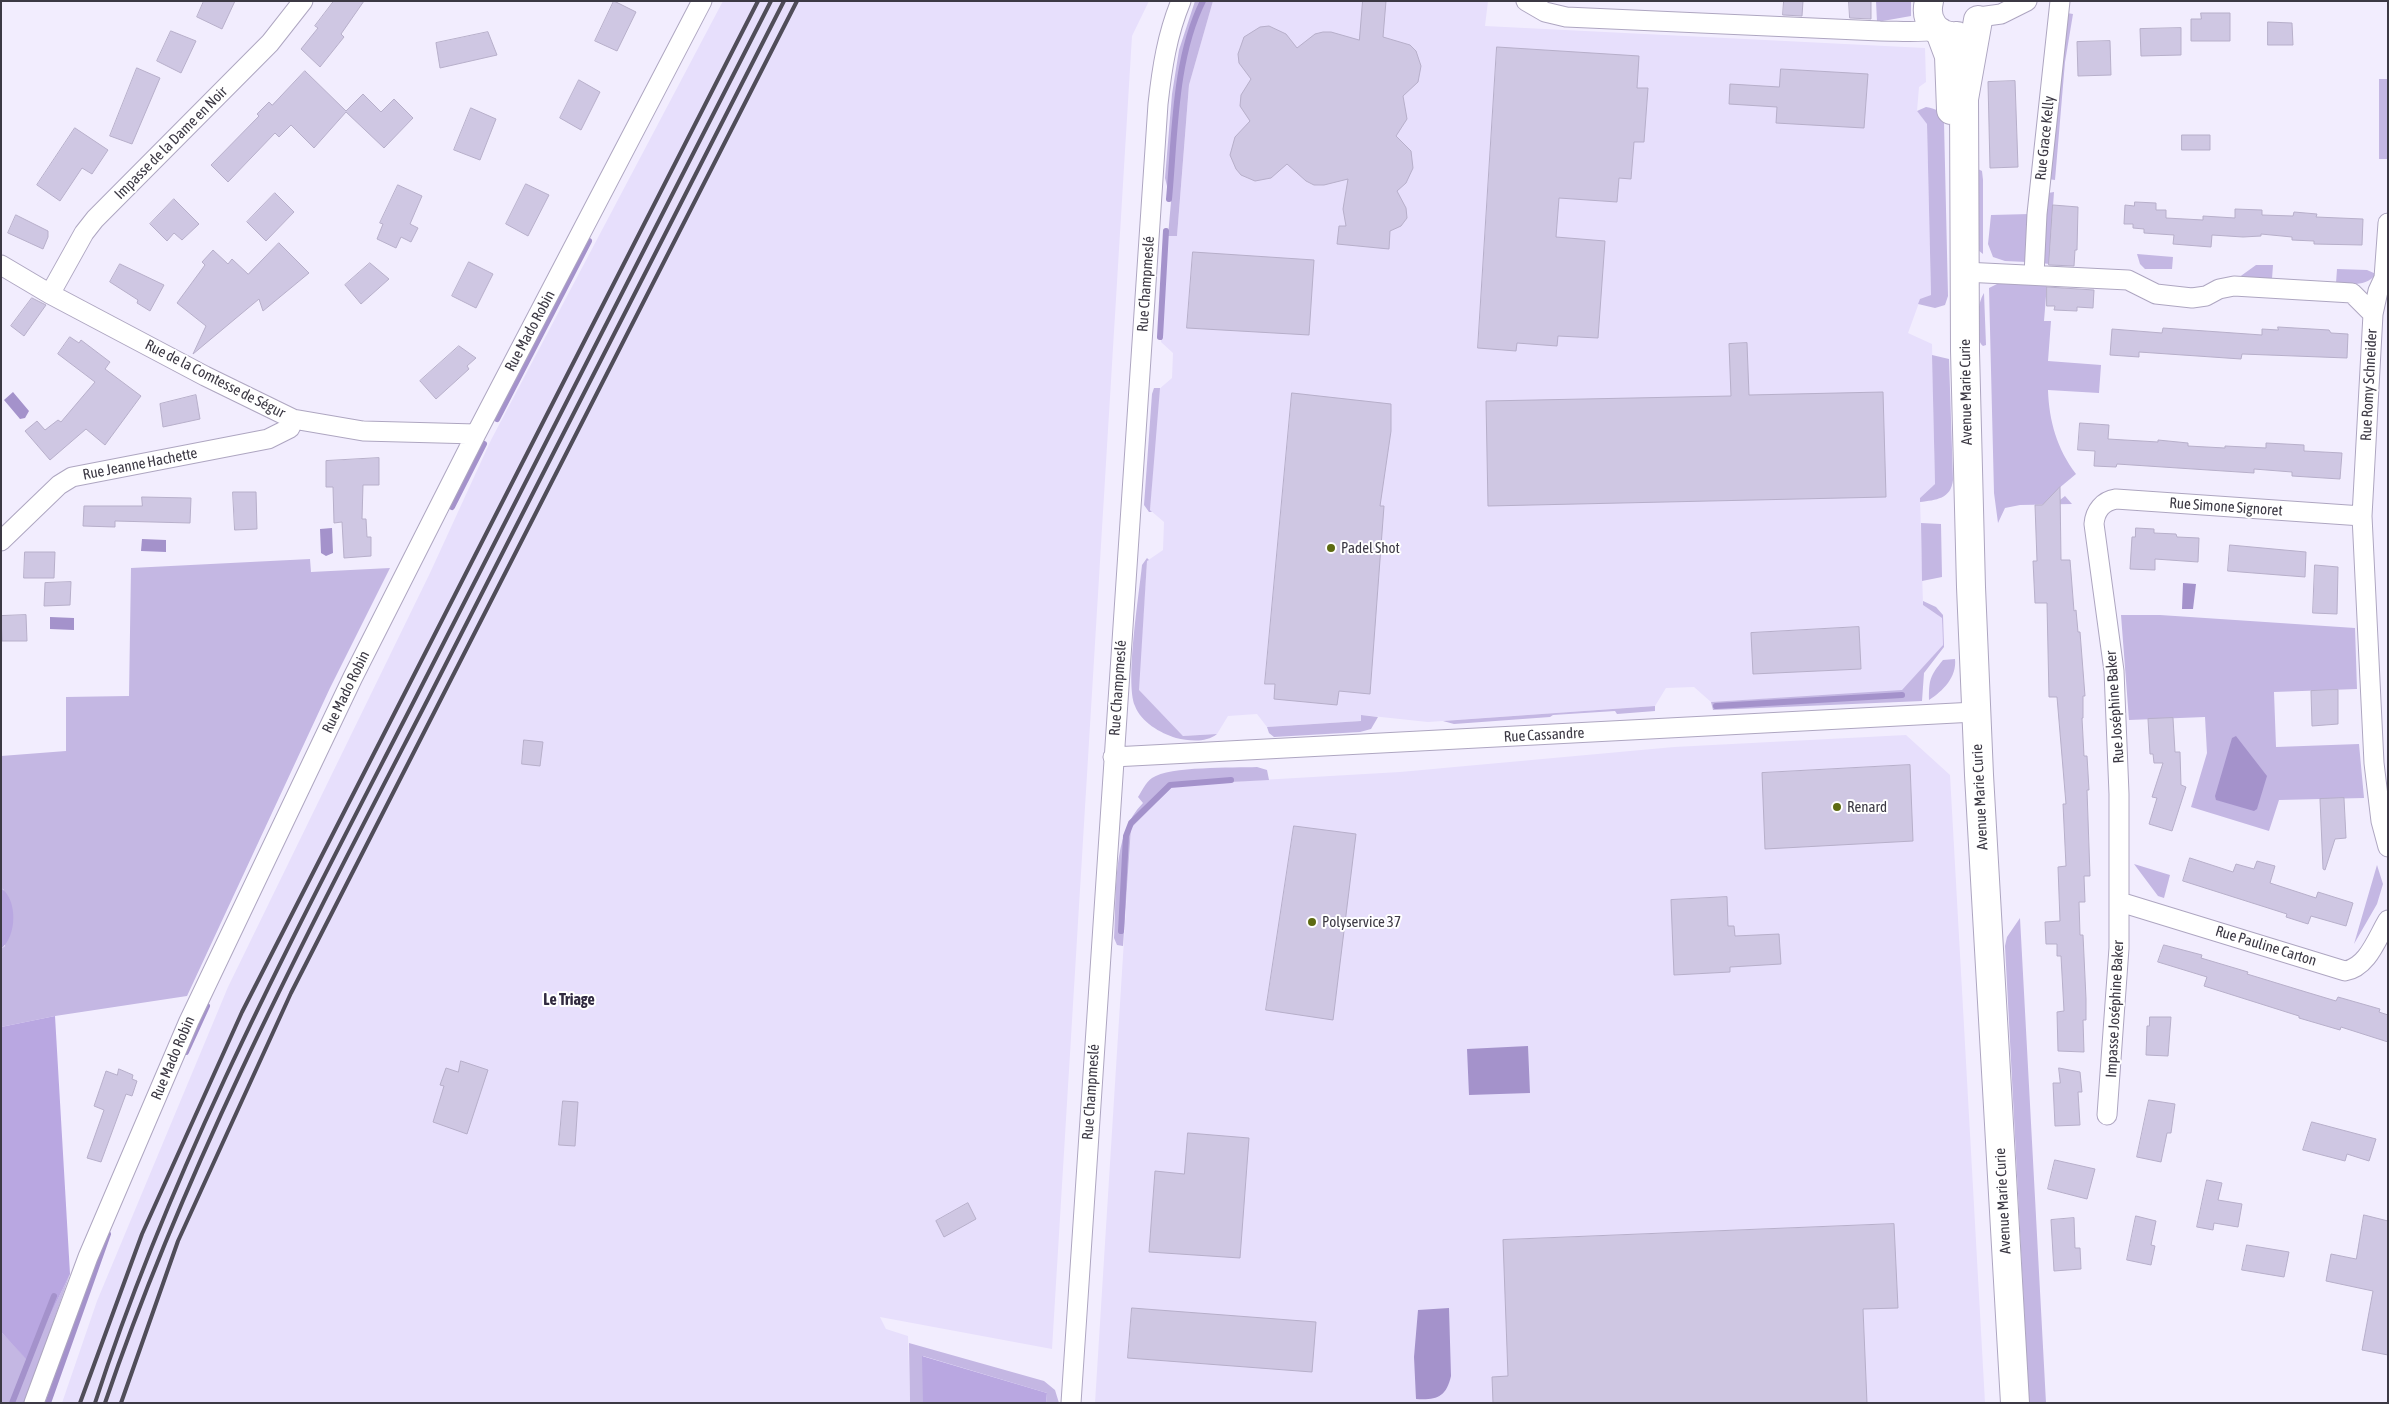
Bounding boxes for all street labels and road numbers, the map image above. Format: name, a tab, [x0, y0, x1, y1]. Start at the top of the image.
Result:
street label: Impasse de la Dame en Noir	[111, 83, 231, 203]
street label: Rue Grace Kelly	[2032, 95, 2058, 181]
street label: Rue Champmeslé	[1134, 235, 1158, 333]
street label: Rue Mado Robin	[501, 287, 559, 375]
street label: Rue Romy Schneider	[2357, 329, 2381, 441]
street label: Rue de la Comtesse de Ségur	[142, 336, 288, 422]
street label: Avenue Marie Curie	[1956, 339, 1976, 445]
street label: Rue Jeanne Hachette	[81, 444, 199, 484]
street label: Rue Simone Signoret	[2169, 494, 2283, 520]
street label: Rue Champmeslé	[1106, 639, 1130, 737]
street label: Rue Mado Robin	[318, 648, 374, 736]
street label: Rue Joséphine Baker	[2102, 650, 2128, 764]
street label: Rue Cassandre	[1503, 724, 1585, 746]
street label: Avenue Marie Curie	[1968, 744, 1992, 850]
street label: Rue Pauline Carton	[2213, 922, 2319, 970]
street label: Impasse Joséphine Baker	[2102, 940, 2128, 1078]
street label: Rue Mado Robin	[147, 1013, 199, 1103]
street label: Rue Champmeslé	[1079, 1043, 1103, 1141]
street label: Avenue Marie Curie	[1991, 1148, 2015, 1254]

